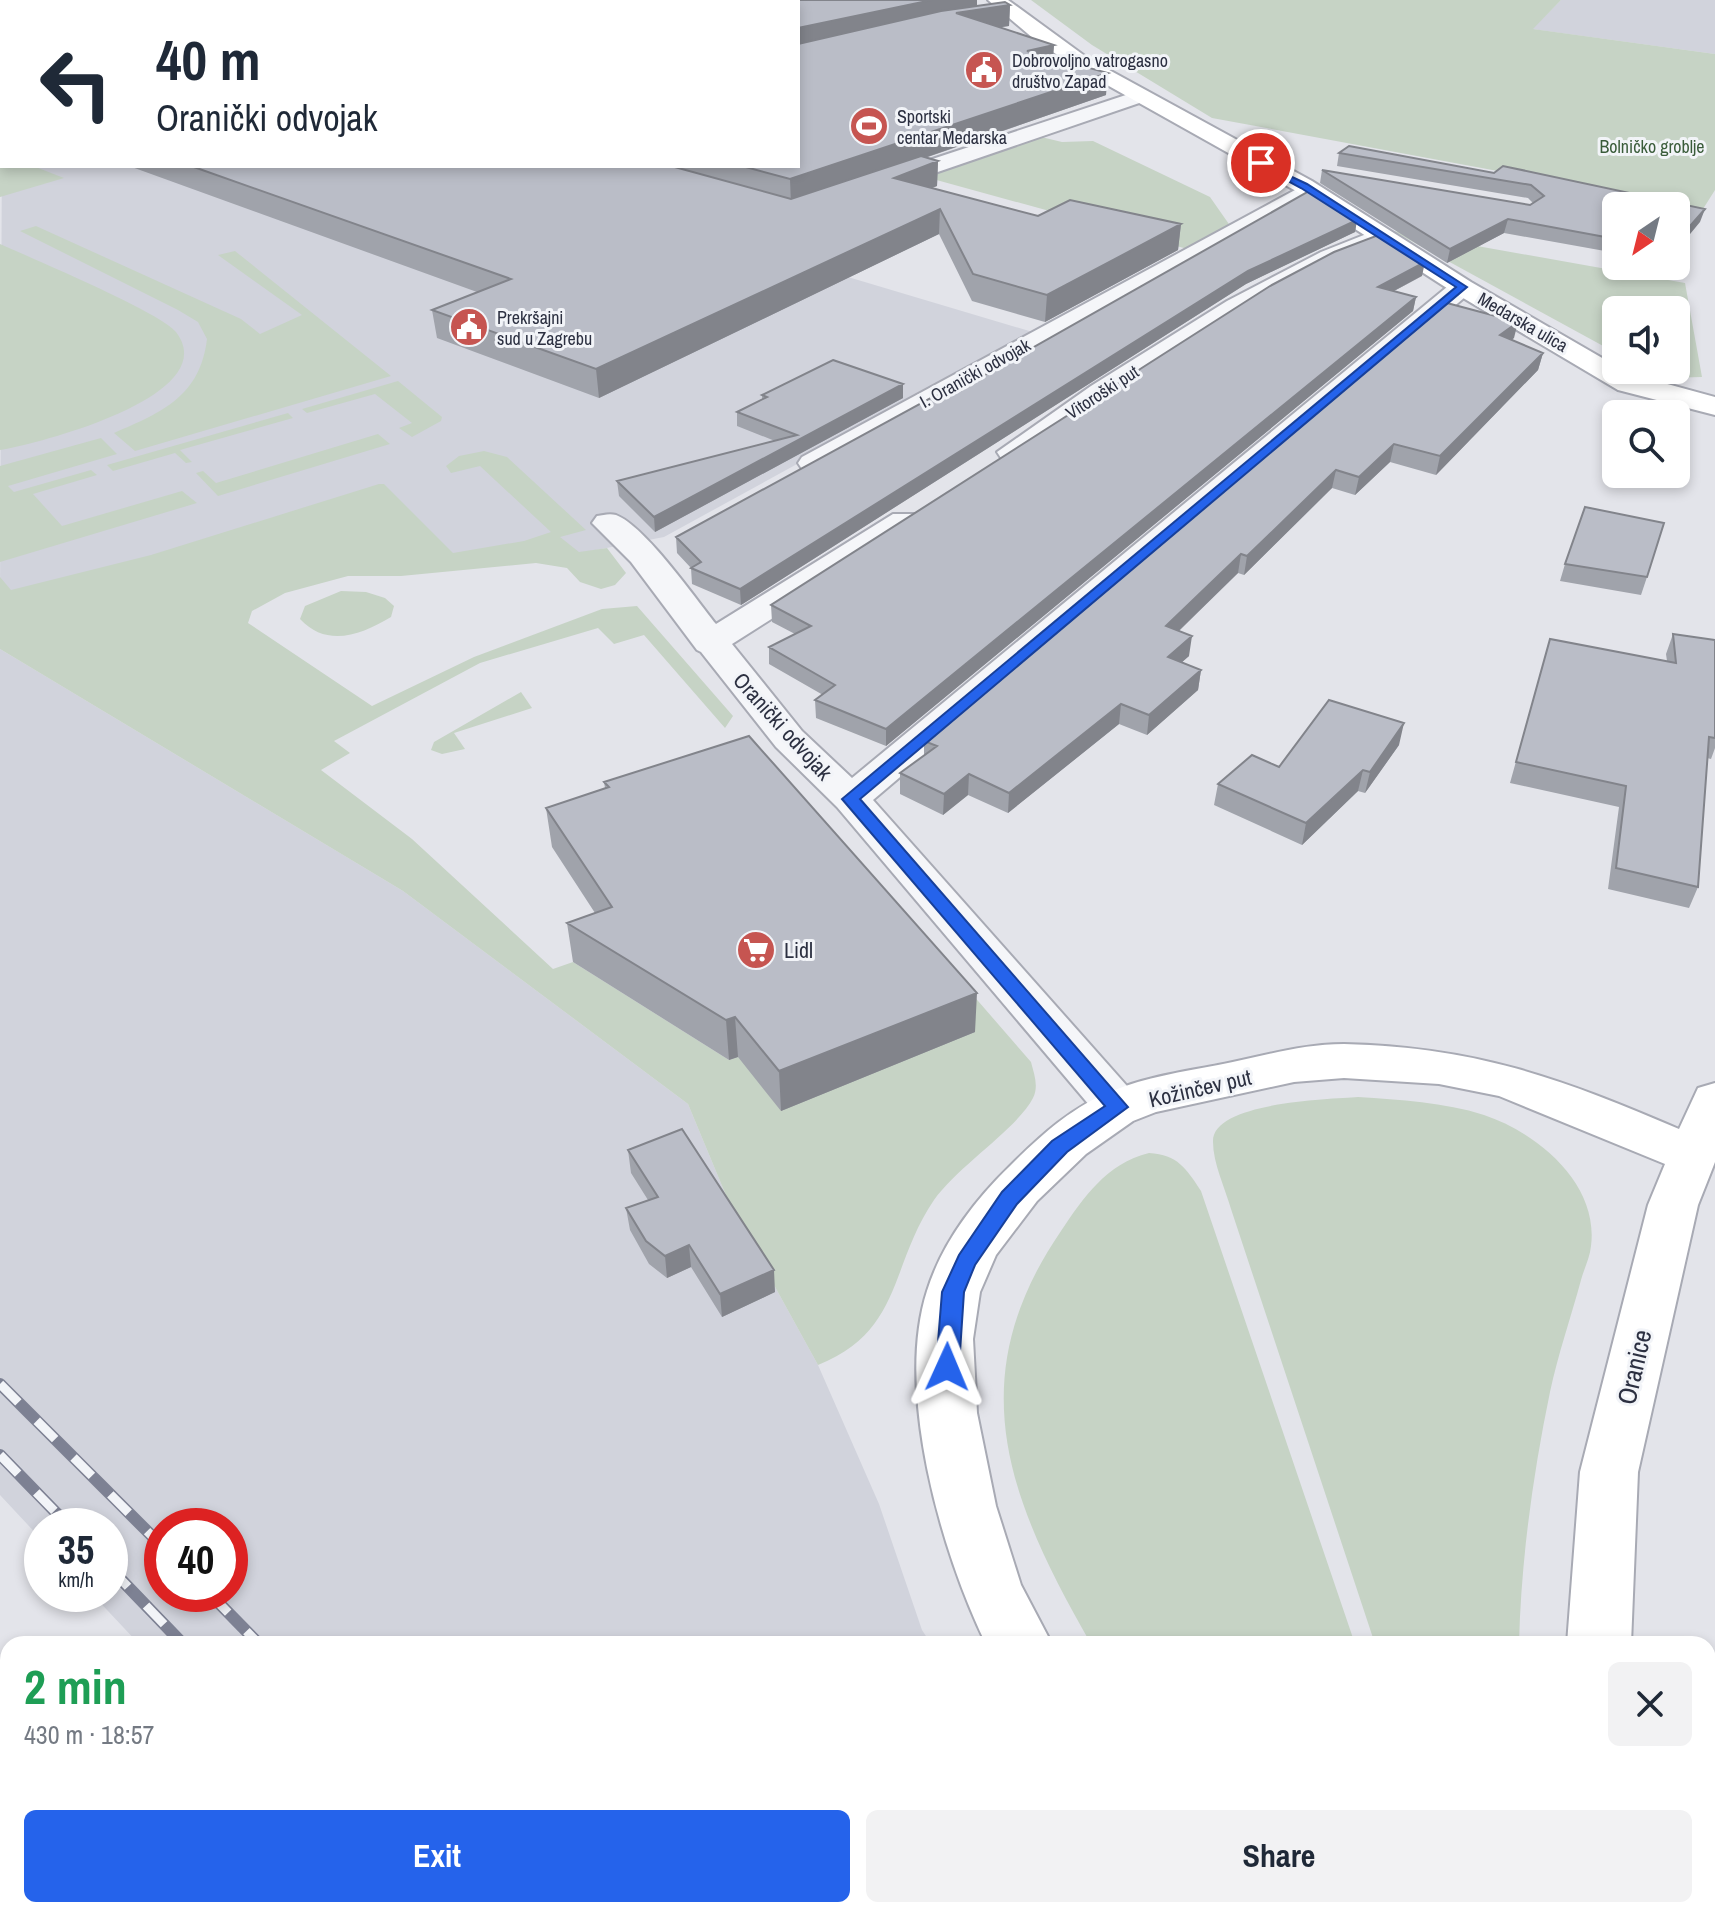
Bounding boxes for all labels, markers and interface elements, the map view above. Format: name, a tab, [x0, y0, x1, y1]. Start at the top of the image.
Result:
text: 40 m	[156, 22, 261, 97]
icon: left	[24, 32, 128, 136]
place label: Dobrovoljno vatrogasno društvo Zapad	[1012, 48, 1168, 94]
public building icon: Dobrovoljno vatrogasno društvo Zapad	[963, 49, 1005, 91]
text: Oranički odvojak	[156, 94, 378, 142]
place label: Sportski centar Medarska	[897, 104, 1007, 150]
sports icon: Sportski centar Medarska	[848, 105, 890, 147]
pin	[1227, 129, 1295, 197]
park label: Bolničko groblje	[1599, 134, 1705, 159]
icon: arrive	[1239, 141, 1283, 185]
north arrow	[1602, 192, 1690, 280]
map controls	[1602, 192, 1690, 488]
street label: Medarska ulica	[1473, 286, 1573, 358]
button: sound	[1602, 296, 1690, 384]
place label: Prekršajni sud u Zagrebu	[497, 305, 592, 351]
public building icon: Prekršajni sud u Zagrebu	[448, 306, 490, 348]
street label: I. Oranički odvojak	[915, 332, 1035, 414]
street label: Vitoroški put	[1061, 359, 1143, 425]
button: search	[1602, 400, 1690, 488]
street label: Oranički odvojak	[727, 666, 840, 787]
supermarket icon: Lidl	[735, 929, 777, 971]
place label: Lidl	[784, 935, 813, 965]
street label: Kožinčev put	[1146, 1062, 1254, 1114]
position arrow	[905, 1325, 989, 1409]
street label: Oranice	[1608, 1326, 1660, 1408]
speed limit sign: 40	[144, 1508, 248, 1612]
text: 35	[58, 1523, 94, 1576]
text: km/h	[58, 1566, 94, 1593]
text: 2 min	[24, 1654, 127, 1719]
button: close	[1608, 1662, 1692, 1746]
text: 430 m · 18:57	[24, 1717, 154, 1752]
button: Exit	[24, 1810, 850, 1902]
button: Share	[866, 1810, 1692, 1902]

